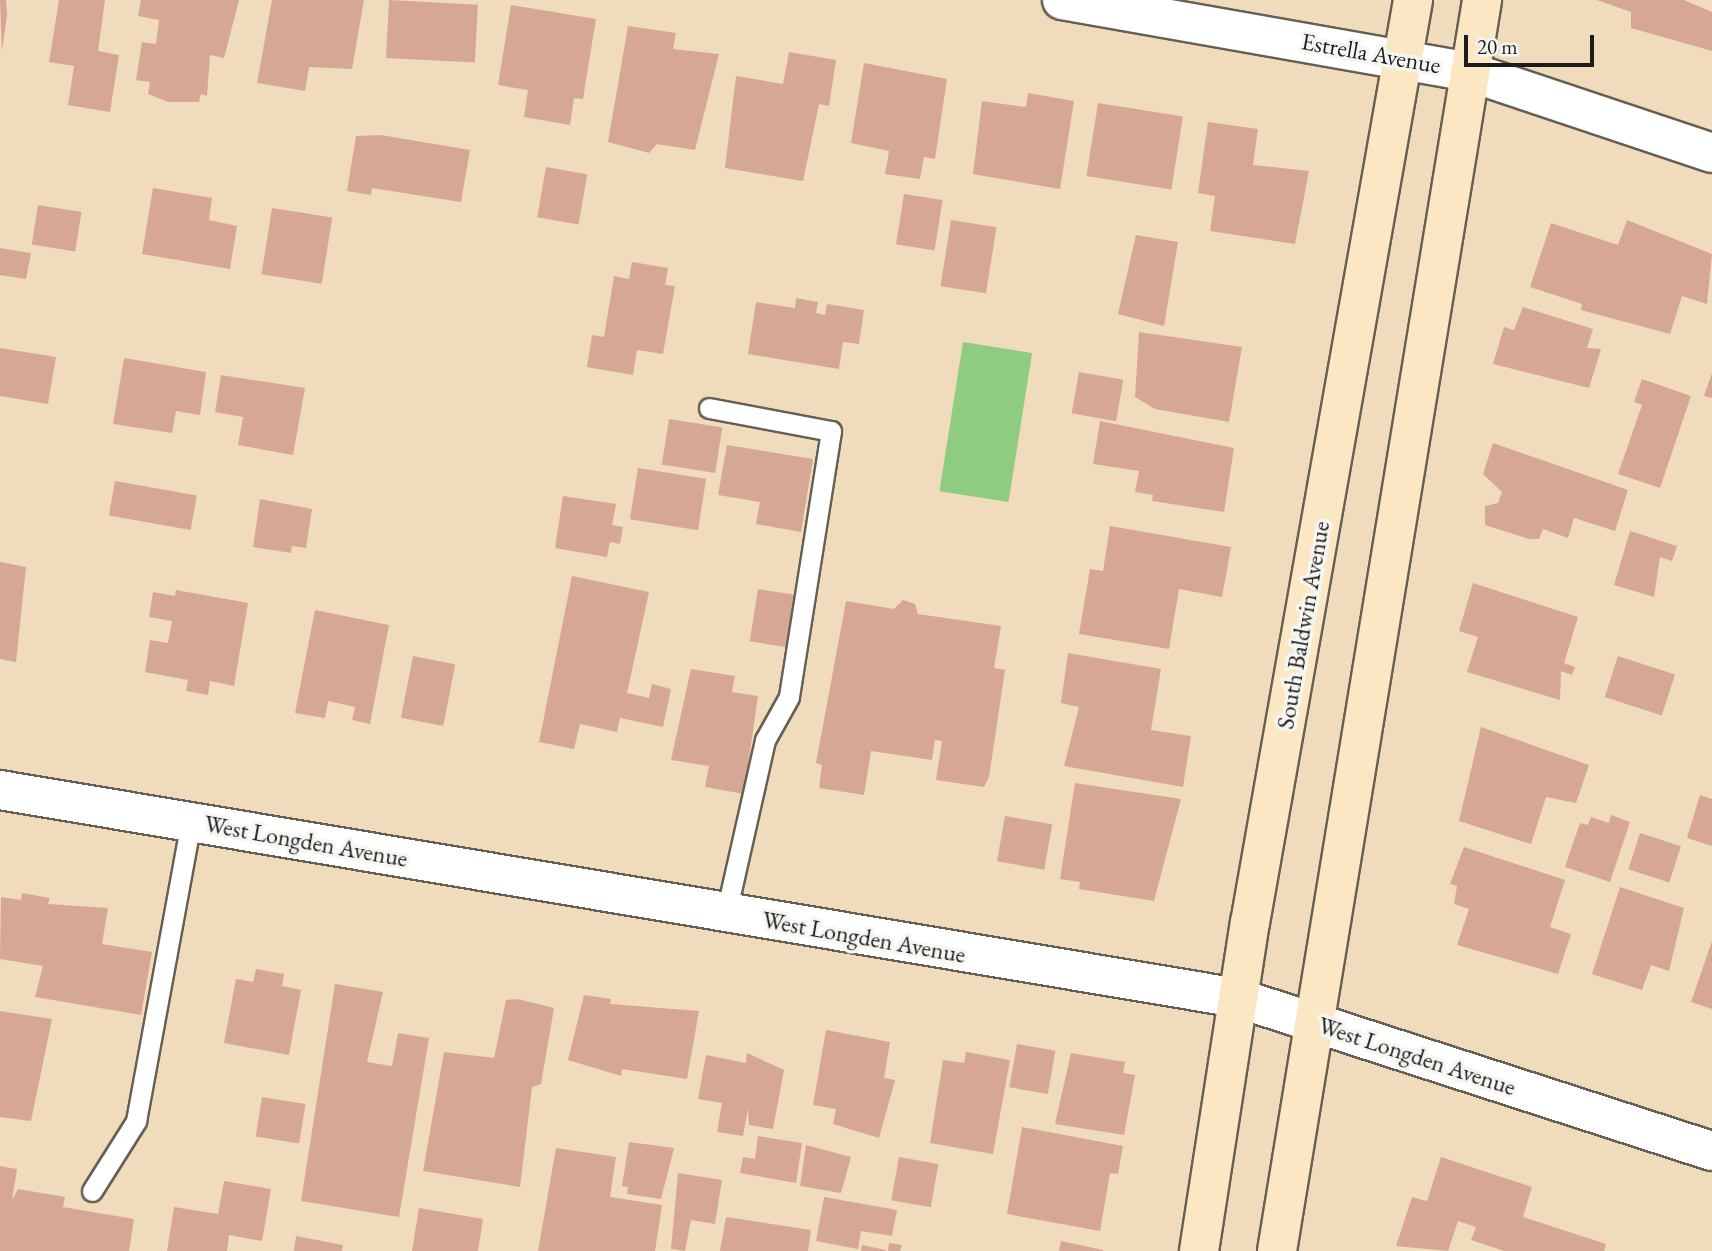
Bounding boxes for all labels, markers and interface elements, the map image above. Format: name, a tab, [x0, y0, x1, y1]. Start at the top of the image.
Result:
scale bar	[1467, 21, 1596, 65]
street label: Estrella Avenue	[1299, 27, 1443, 79]
text: 20 m	[1477, 33, 1518, 60]
street label: South Baldwin Avenue	[1271, 519, 1335, 731]
street label: West Longden Avenue	[202, 809, 410, 873]
street label: West Longden Avenue	[760, 905, 968, 969]
street label: West Longden Avenue	[1315, 1010, 1519, 1102]

